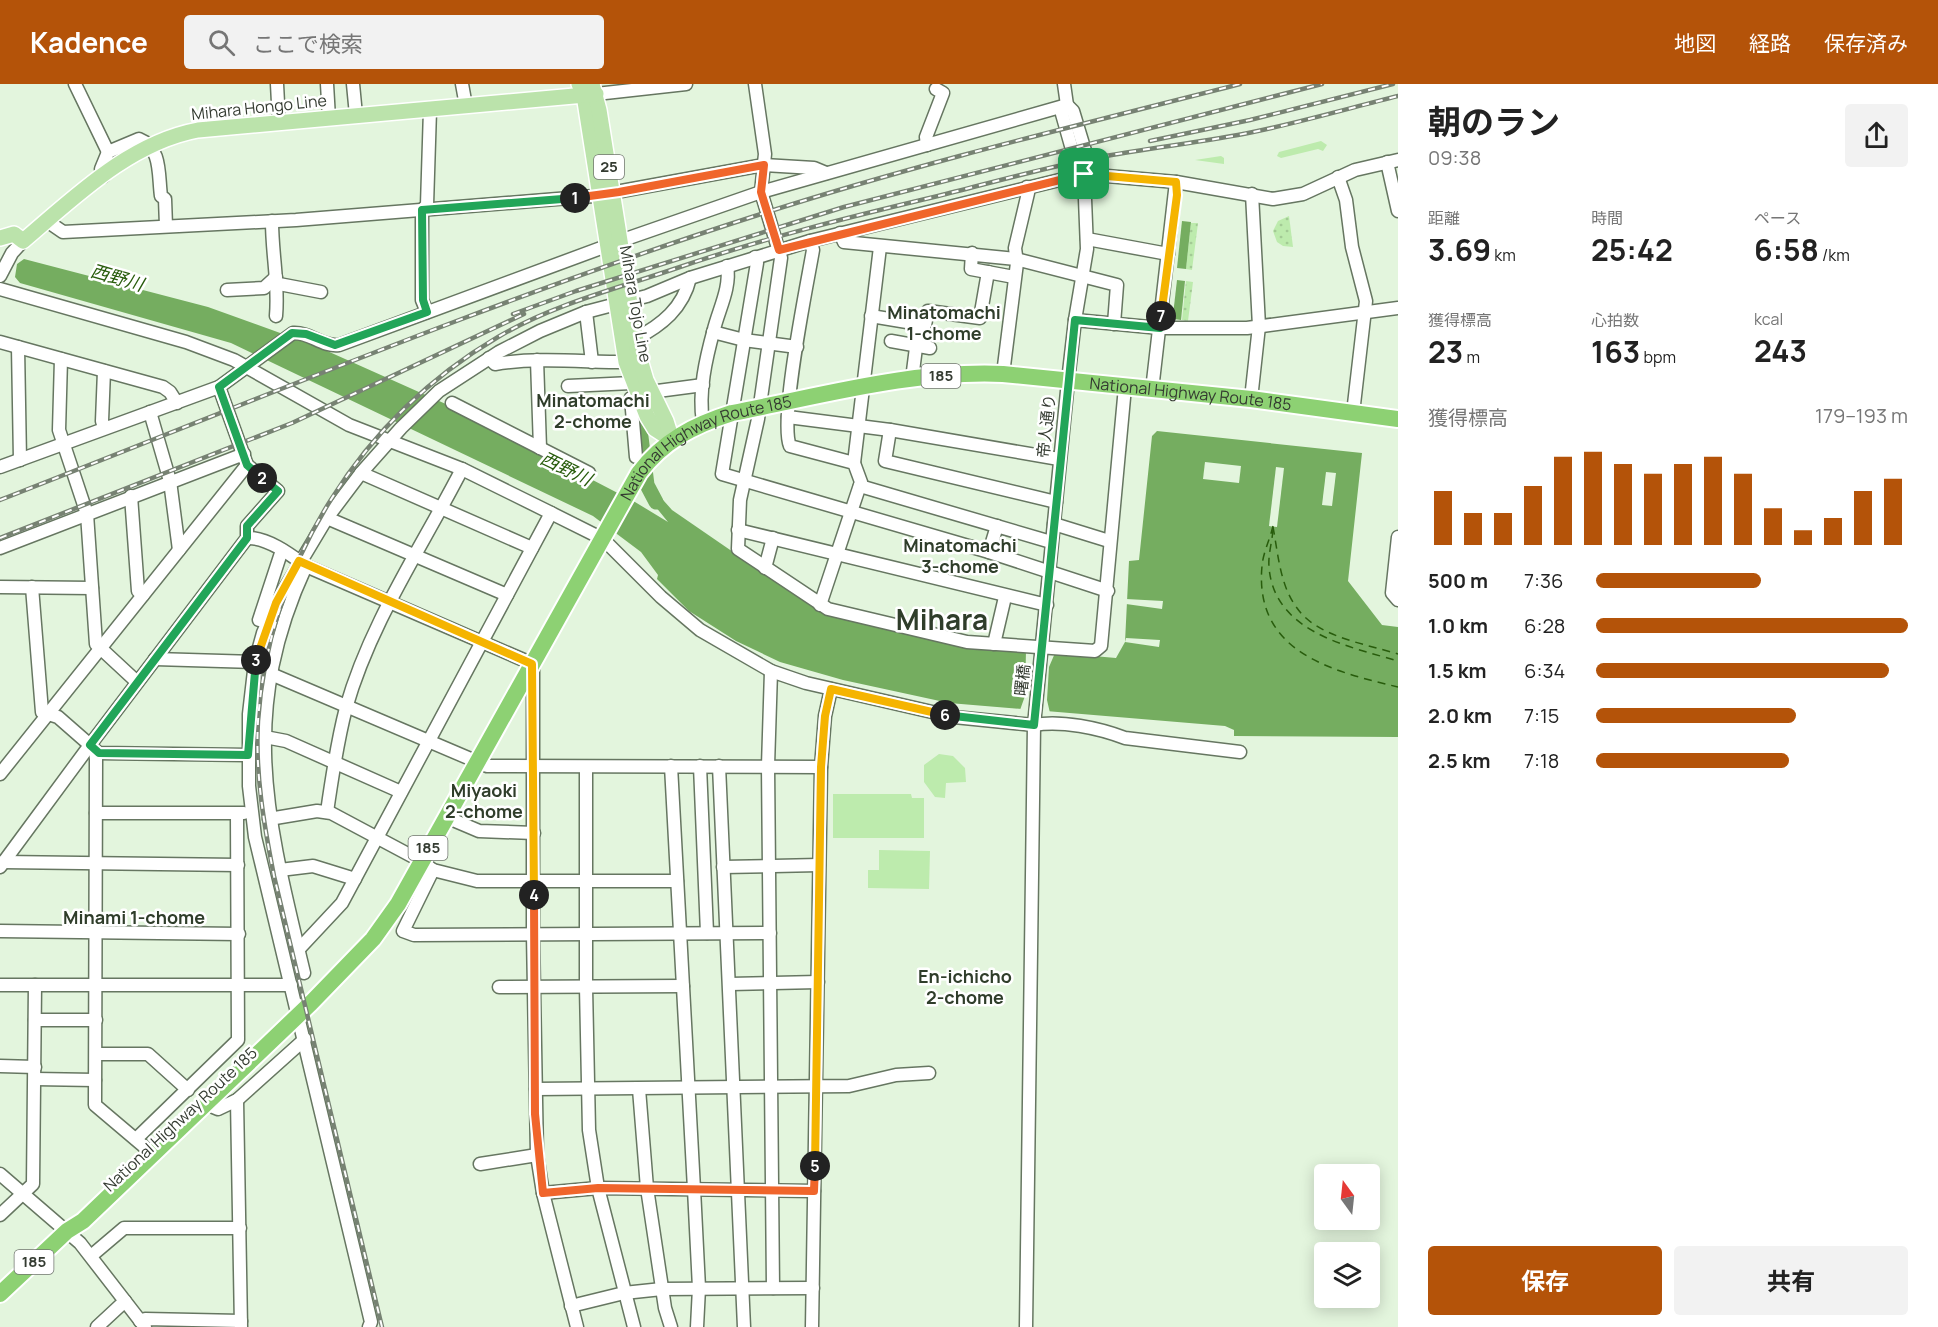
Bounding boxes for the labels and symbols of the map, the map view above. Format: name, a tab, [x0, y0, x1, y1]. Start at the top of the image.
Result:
street label: Mihara Hongo Line	[190, 89, 328, 125]
pin	[1058, 148, 1109, 199]
road number: 25	[594, 155, 624, 179]
pin: 1	[560, 183, 590, 213]
street label: Mihara Tojo Line	[615, 244, 657, 364]
water label: 西野川	[88, 258, 148, 297]
district label: Minatomachi 1-chome	[887, 300, 1001, 345]
pin: 7	[1146, 301, 1176, 331]
road number: 185	[922, 364, 960, 388]
street label: National Highway Route 185	[1089, 372, 1293, 415]
district label: Minatomachi 2-chome	[536, 388, 650, 433]
street label: National Highway Route 185	[615, 390, 794, 504]
street label: 帝人通り	[1032, 393, 1060, 459]
water label: 西野川	[537, 445, 598, 492]
pin: 2	[247, 463, 277, 493]
district label: Minatomachi 3-chome	[903, 533, 1017, 578]
district label: Mihara	[896, 600, 988, 638]
pin: 3	[241, 645, 271, 675]
street label: 曙橋	[1009, 663, 1035, 697]
pin: 6	[930, 700, 960, 730]
district label: Miyaoki 2-chome	[445, 778, 523, 823]
road number: 185	[408, 836, 448, 860]
pin: 4	[519, 880, 549, 910]
district label: Minami 1-chome	[63, 905, 205, 929]
district label: En-ichicho 2-chome	[918, 964, 1012, 1009]
street label: National Highway Route 185	[98, 1042, 262, 1196]
pin: 5	[800, 1151, 830, 1181]
north arrow	[1314, 1164, 1380, 1230]
road number: 185	[15, 1250, 54, 1274]

